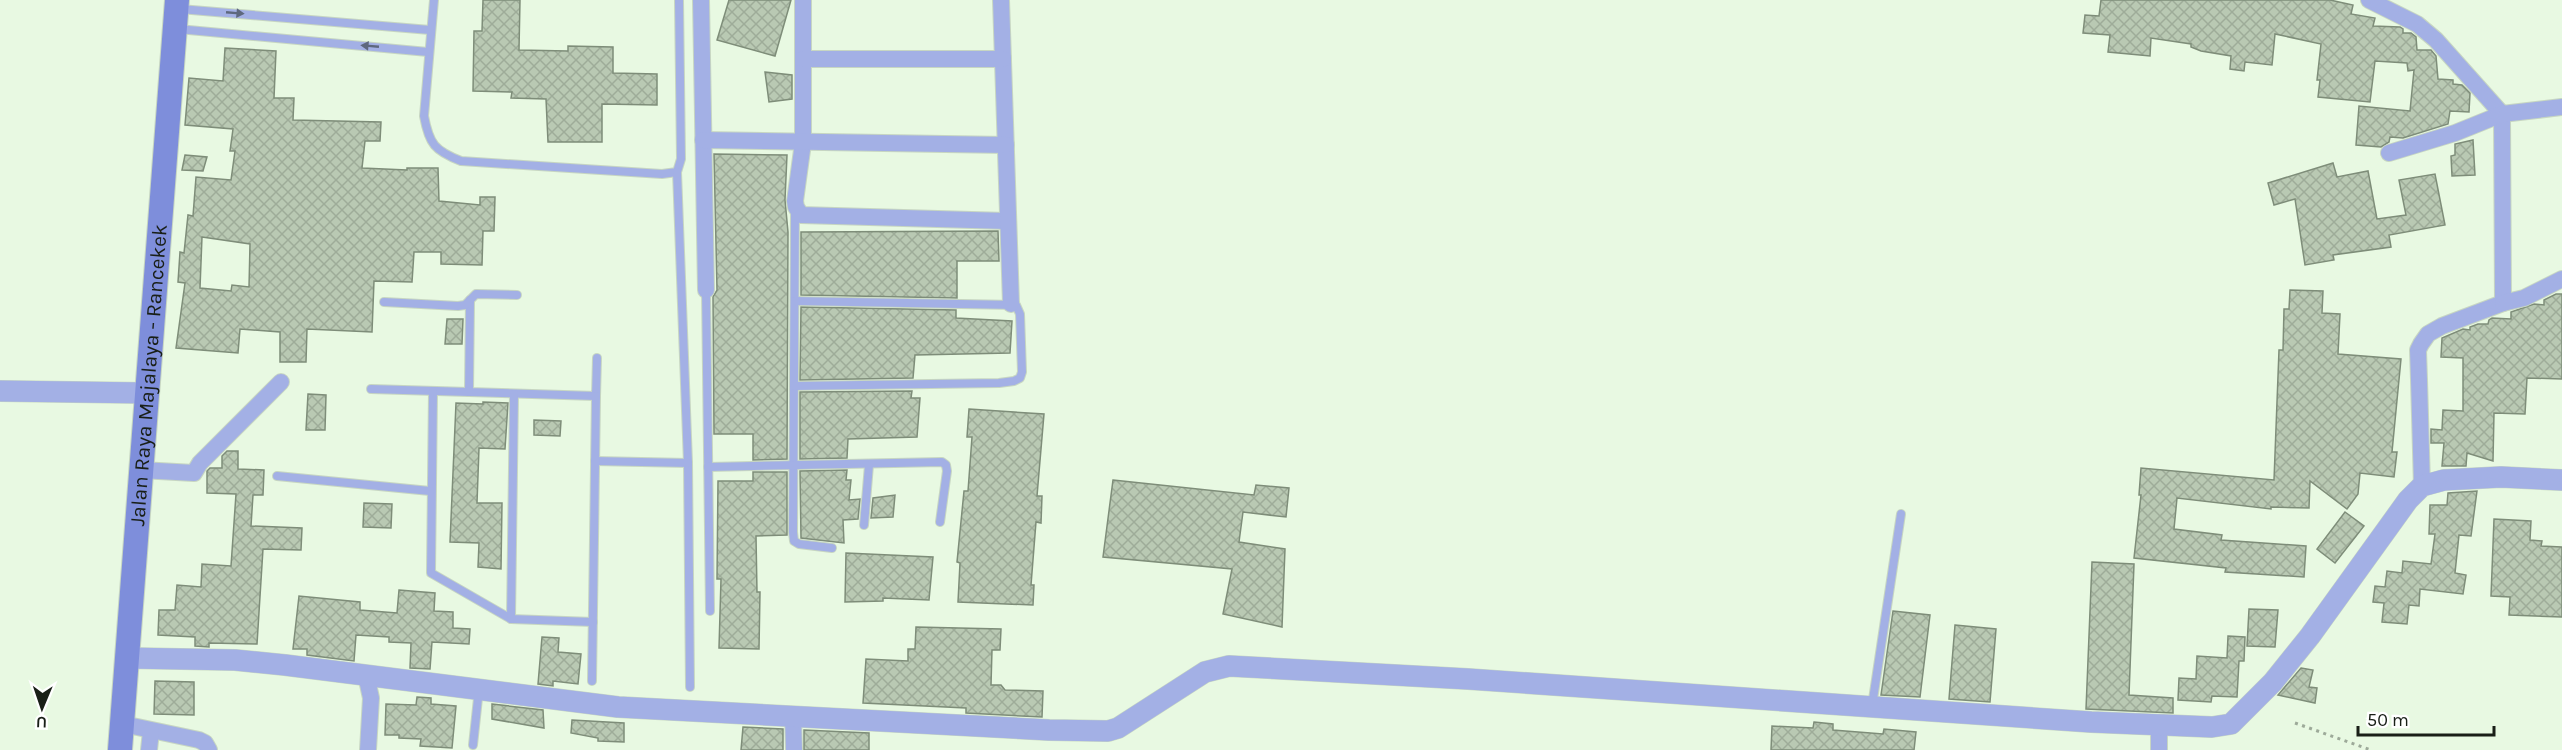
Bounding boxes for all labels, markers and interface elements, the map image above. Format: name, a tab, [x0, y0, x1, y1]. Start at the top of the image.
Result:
one-way arrow	[225, 8, 244, 18]
one-way arrow	[361, 42, 380, 51]
street label: Jalan Raya Majalaya - Rancekek	[125, 223, 172, 527]
north arrow	[12, 678, 72, 738]
scale bar	[2358, 699, 2494, 737]
text: 50 m	[2367, 709, 2409, 731]
text: U	[36, 713, 47, 732]

